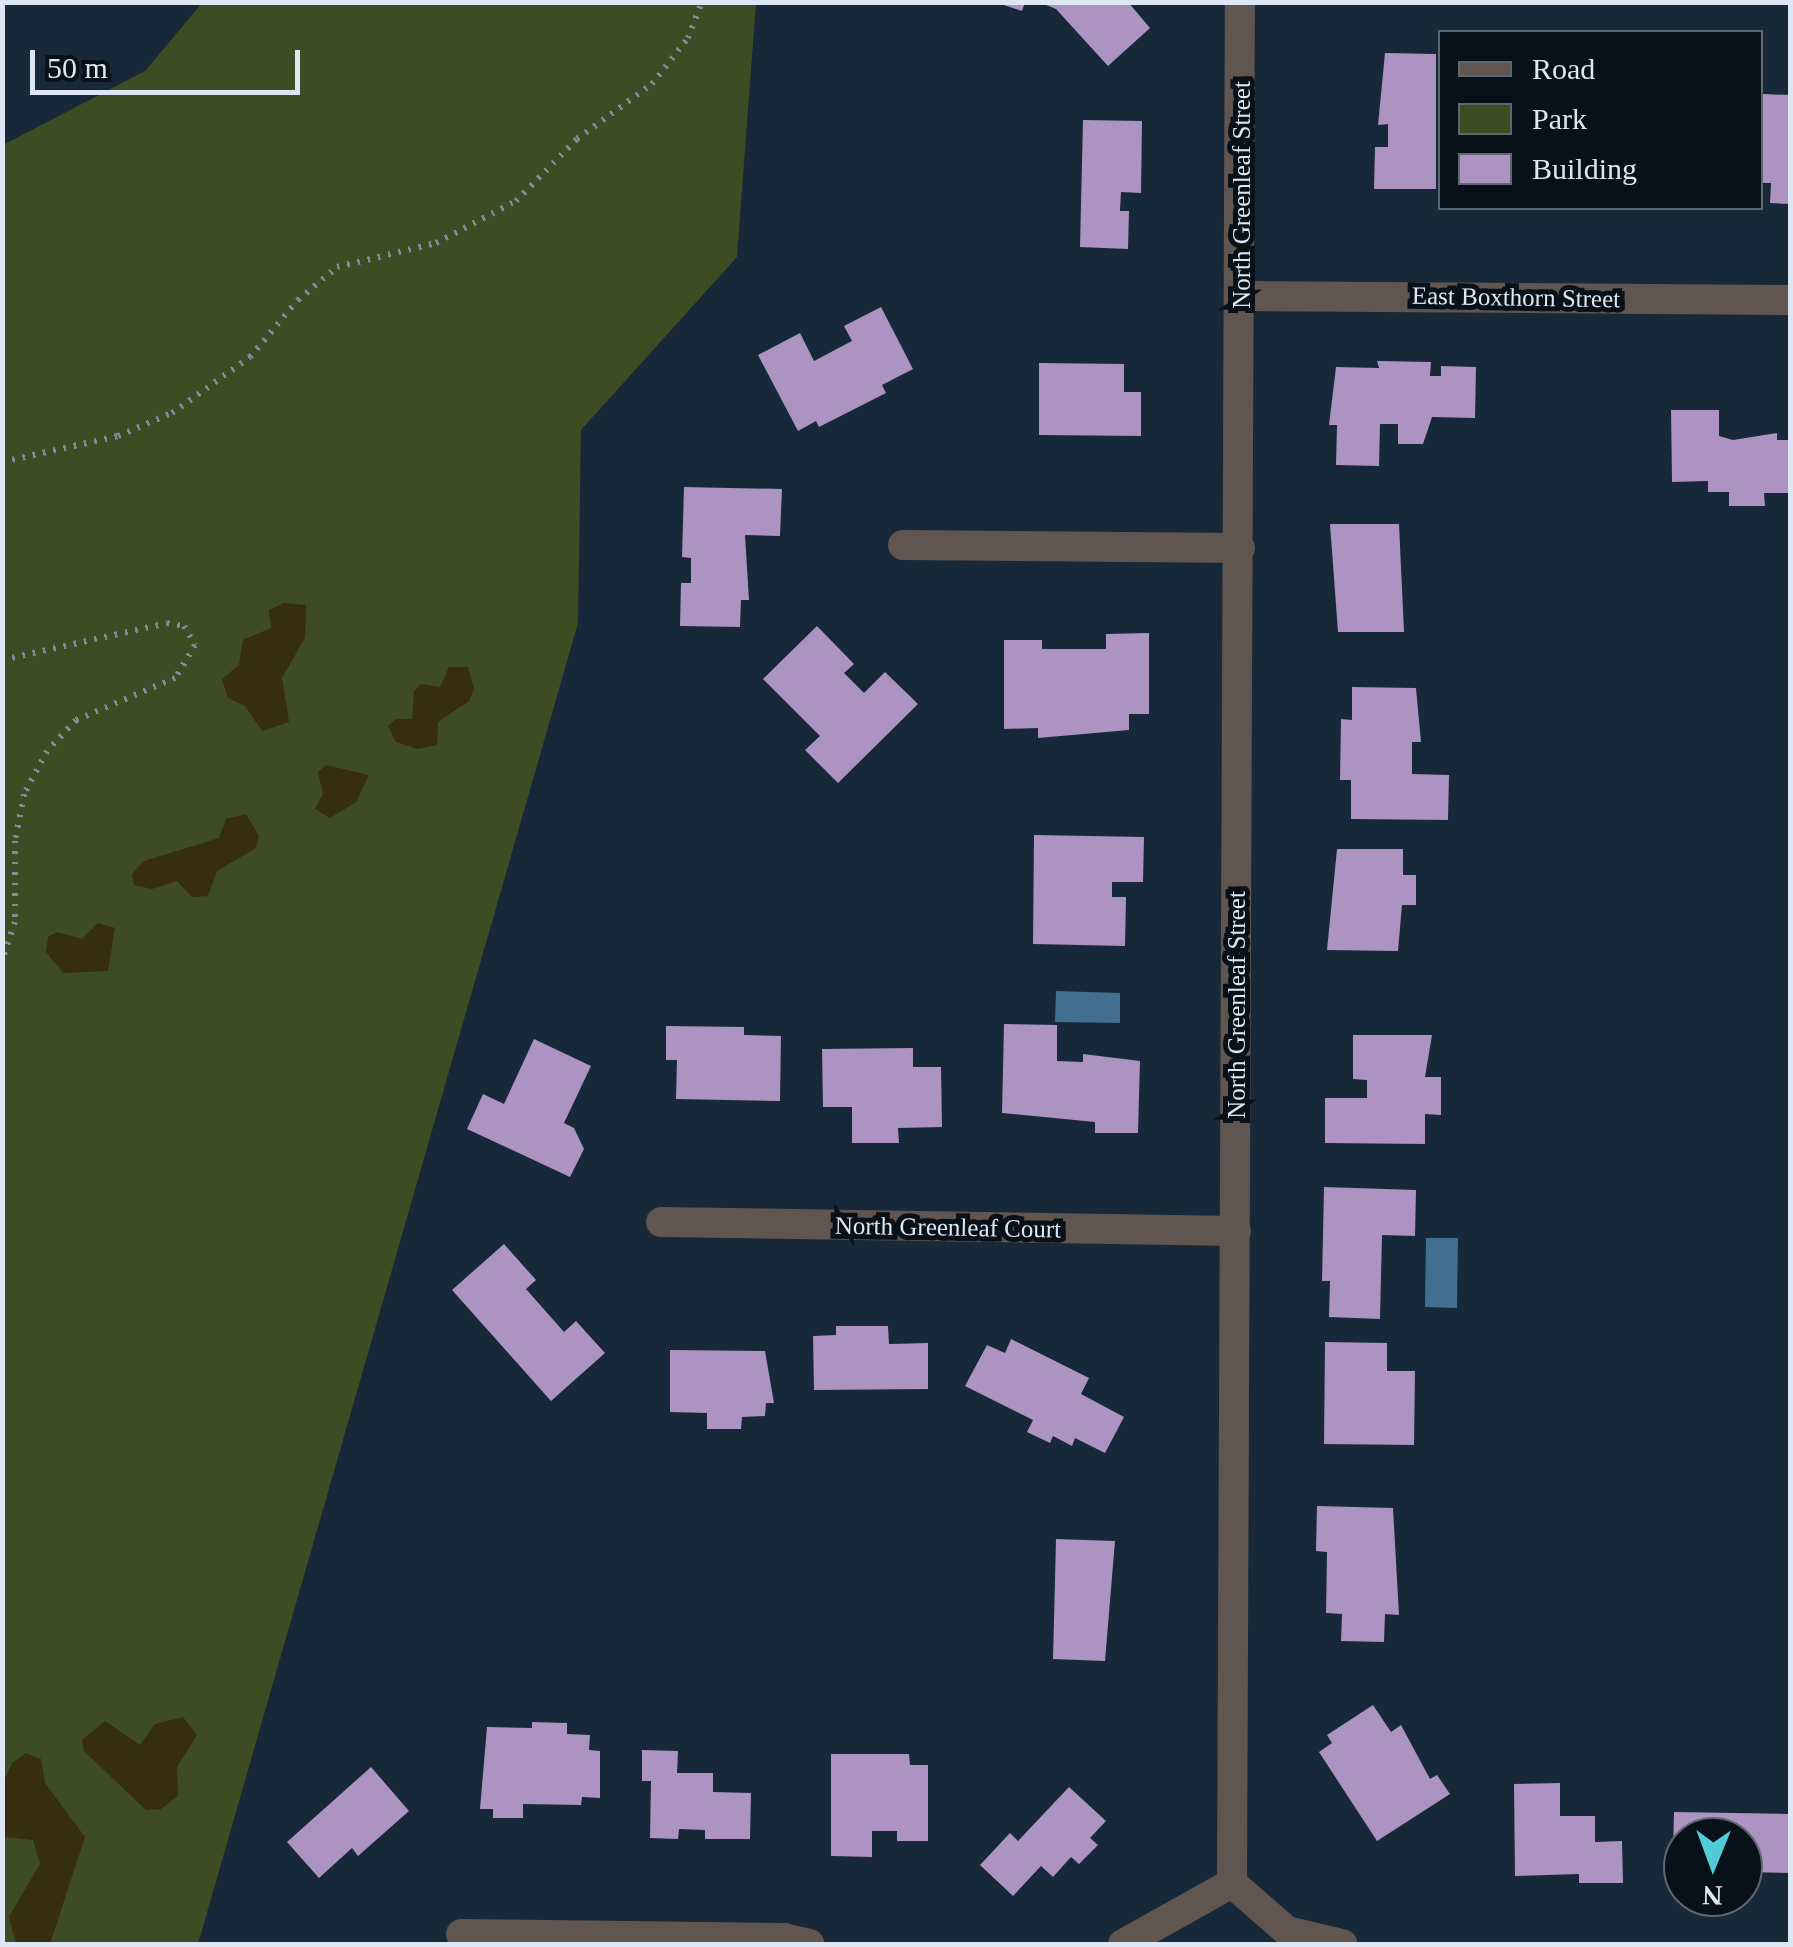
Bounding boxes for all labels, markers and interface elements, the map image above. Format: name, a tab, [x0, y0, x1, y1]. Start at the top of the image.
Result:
scale bar	[35, 30, 305, 92]
legend	[1438, 30, 1763, 210]
text: 50 m	[47, 51, 108, 84]
text: Road	[1532, 52, 1595, 85]
street label: North Greenleaf Street	[1227, 81, 1257, 309]
text: Park	[1532, 102, 1587, 135]
text: Building	[1532, 152, 1637, 185]
street label: East Boxthorn Street	[1412, 281, 1620, 315]
street label: North Greenleaf Street	[1222, 891, 1252, 1119]
street label: North Greenleaf Court	[835, 1211, 1061, 1245]
north arrow	[1663, 1817, 1763, 1917]
text: N	[1702, 1880, 1723, 1911]

